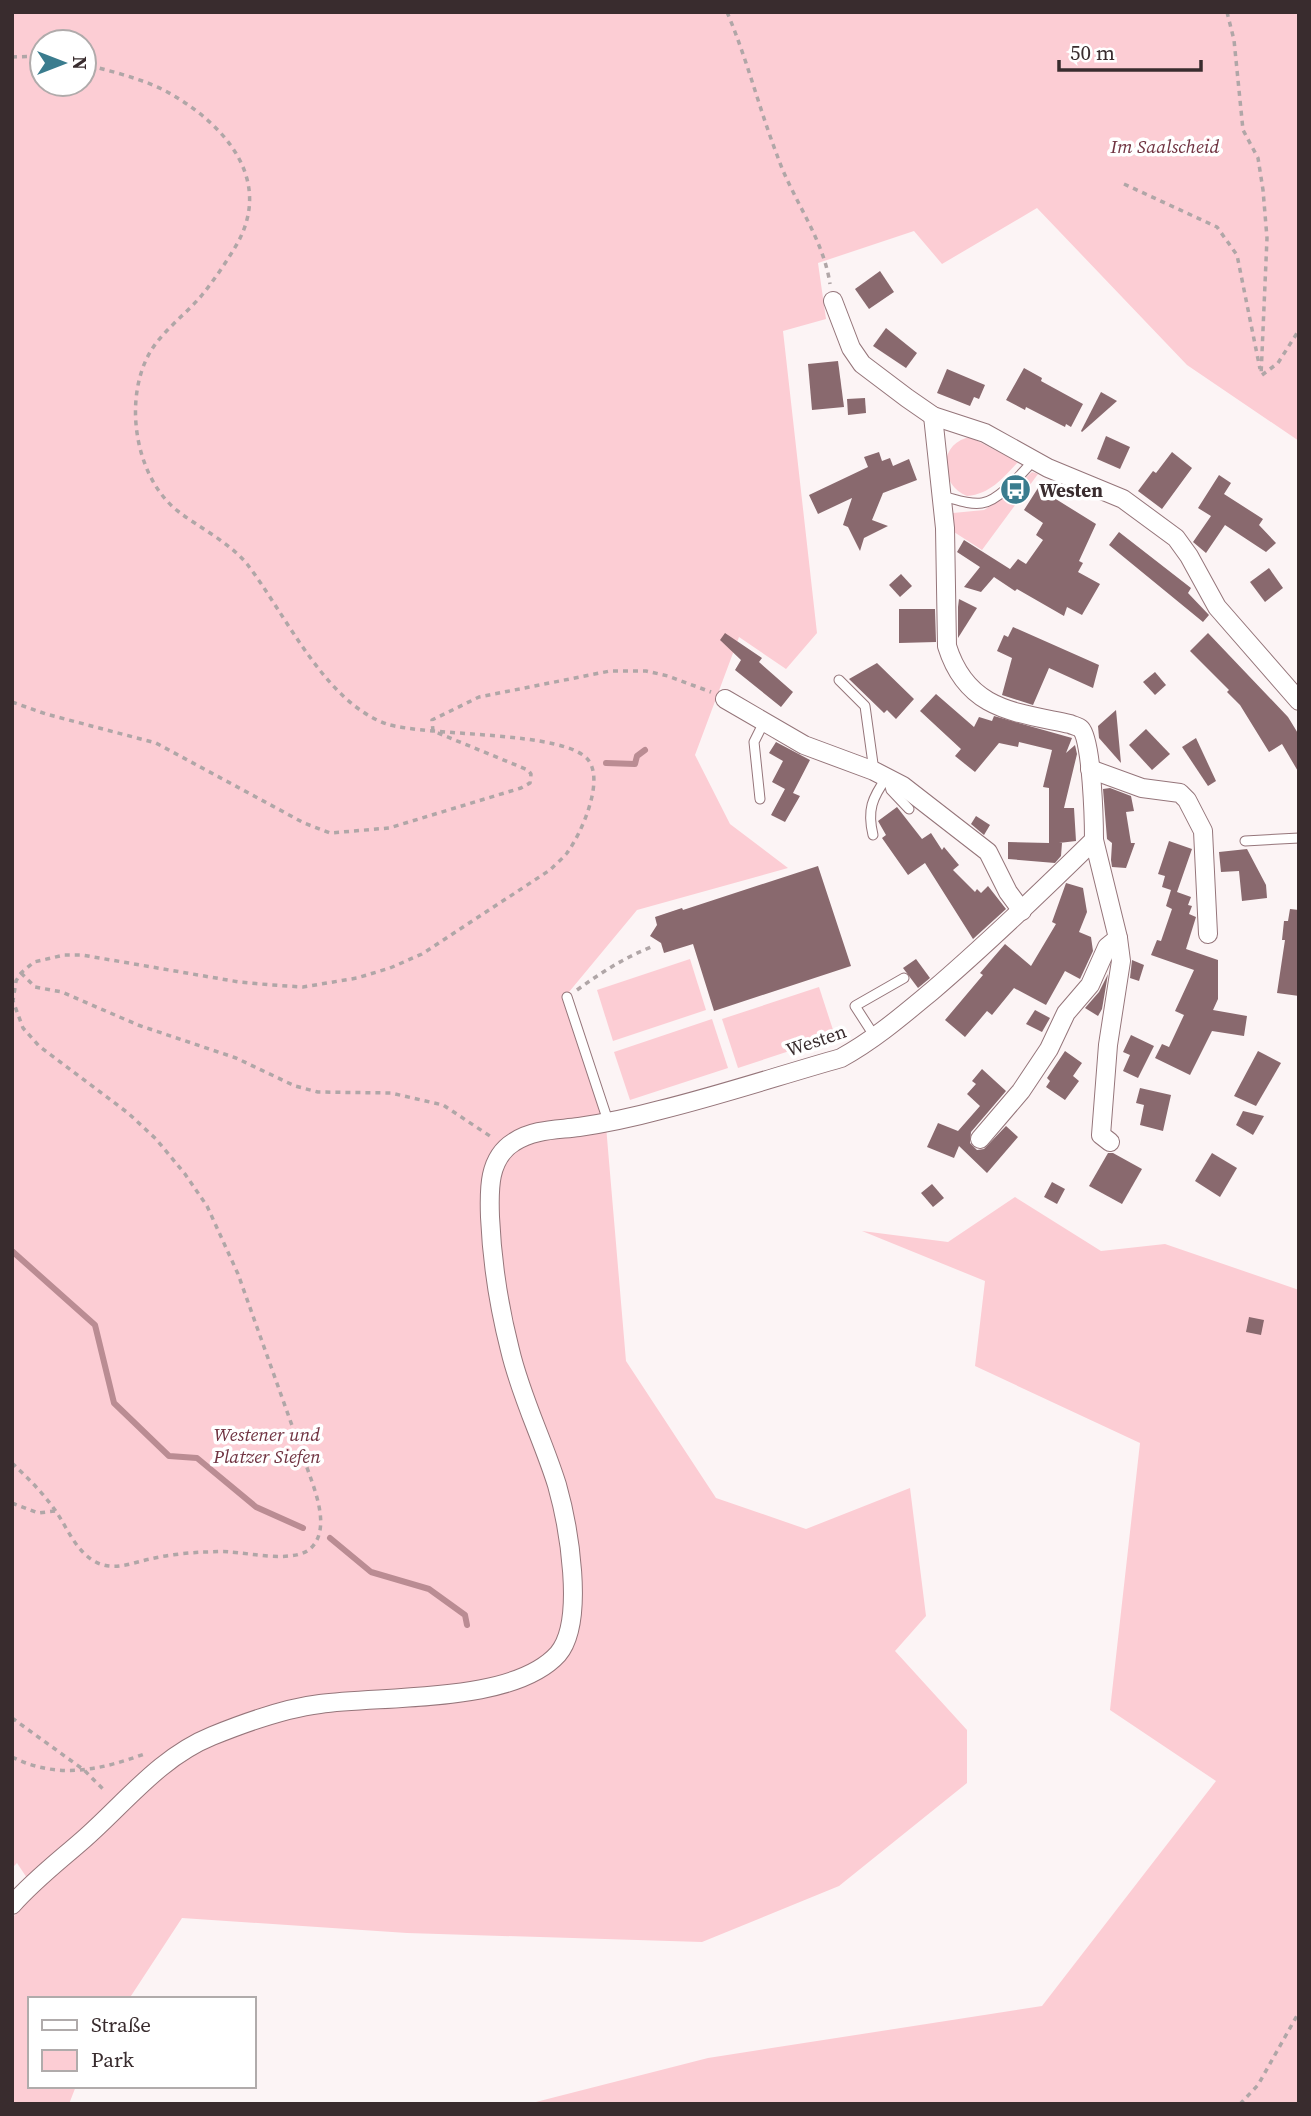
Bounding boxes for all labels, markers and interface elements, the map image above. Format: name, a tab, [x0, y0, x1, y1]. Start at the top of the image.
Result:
north arrow	[28, 28, 98, 98]
scale bar	[1059, 28, 1201, 72]
text: 50 m	[1070, 38, 1115, 67]
text: N	[67, 56, 93, 70]
park label: Im Saalscheid	[1110, 133, 1219, 159]
bus stop icon: Westen	[999, 473, 1033, 507]
place label: Westen	[1039, 477, 1103, 503]
street label: Westen	[782, 1018, 850, 1062]
park label: Westener und Platzer Siefen	[212, 1421, 321, 1469]
legend	[28, 1997, 256, 2088]
text: Straße	[91, 2010, 151, 2039]
text: Park	[91, 2045, 135, 2074]

